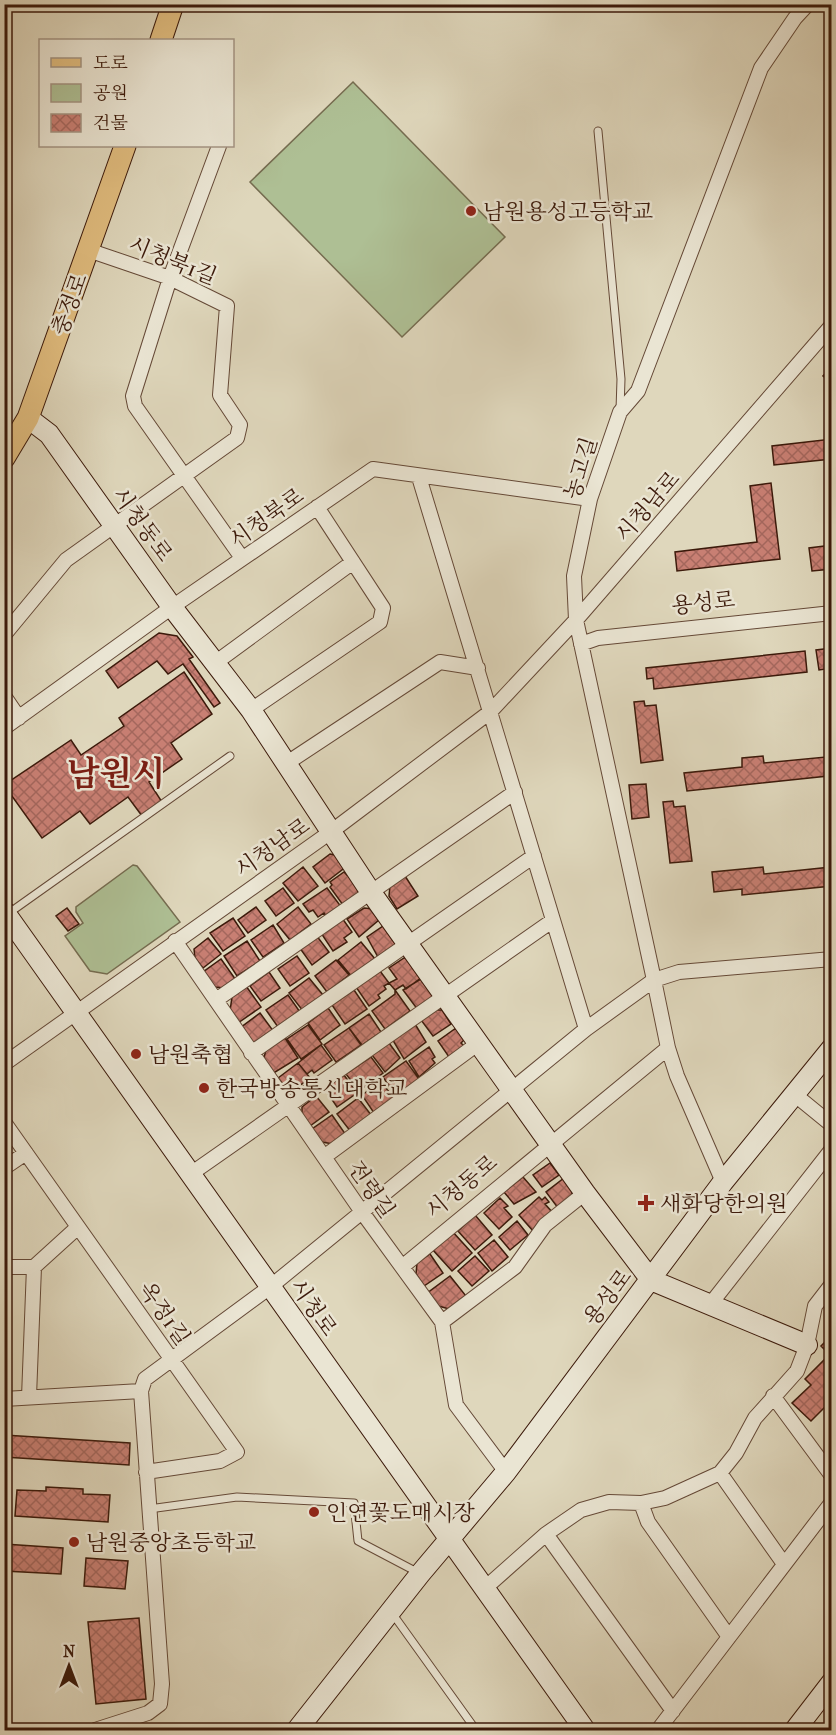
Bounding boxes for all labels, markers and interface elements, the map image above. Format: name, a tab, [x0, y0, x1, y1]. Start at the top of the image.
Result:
legend	[39, 39, 234, 147]
text: 도로	[93, 53, 128, 74]
text: 공원	[93, 83, 128, 104]
text: 건물	[93, 113, 128, 134]
place label: 남원용성고등학교	[483, 199, 653, 225]
marker: 남원용성고등학교	[464, 204, 478, 218]
street label: 시청북1길	[125, 231, 221, 290]
street label: 충정로	[47, 270, 93, 339]
street label: 농고길	[559, 434, 603, 503]
street label: 시청남로	[610, 466, 685, 547]
street label: 시청동로	[107, 483, 178, 567]
street label: 시청북로	[224, 483, 309, 553]
street label: 용성로	[670, 587, 736, 619]
district label: 남원시	[67, 754, 165, 794]
street label: 시청남로	[230, 813, 315, 883]
place label: 남원축협	[148, 1042, 233, 1068]
marker: 남원축협	[129, 1047, 143, 1061]
place label: 한국방송통신대학교	[216, 1076, 407, 1102]
marker: 한국방송통신대학교	[197, 1081, 211, 1095]
street label: 시청동로	[421, 1149, 503, 1224]
street label: 전령길	[342, 1156, 400, 1223]
place label: 새화당한의원	[660, 1191, 788, 1217]
marker: 새화당한의원	[637, 1194, 655, 1212]
street label: 용성로	[578, 1264, 637, 1331]
street label: 시청로	[284, 1274, 342, 1341]
street label: 옥정1길	[133, 1277, 195, 1350]
place label: 인연꽃도매시장	[326, 1500, 476, 1526]
marker: 인연꽃도매시장	[307, 1505, 321, 1519]
place label: 남원중앙초등학교	[86, 1530, 256, 1556]
marker: 남원중앙초등학교	[67, 1535, 81, 1549]
north arrow	[39, 1636, 99, 1696]
text: N	[63, 1642, 76, 1661]

